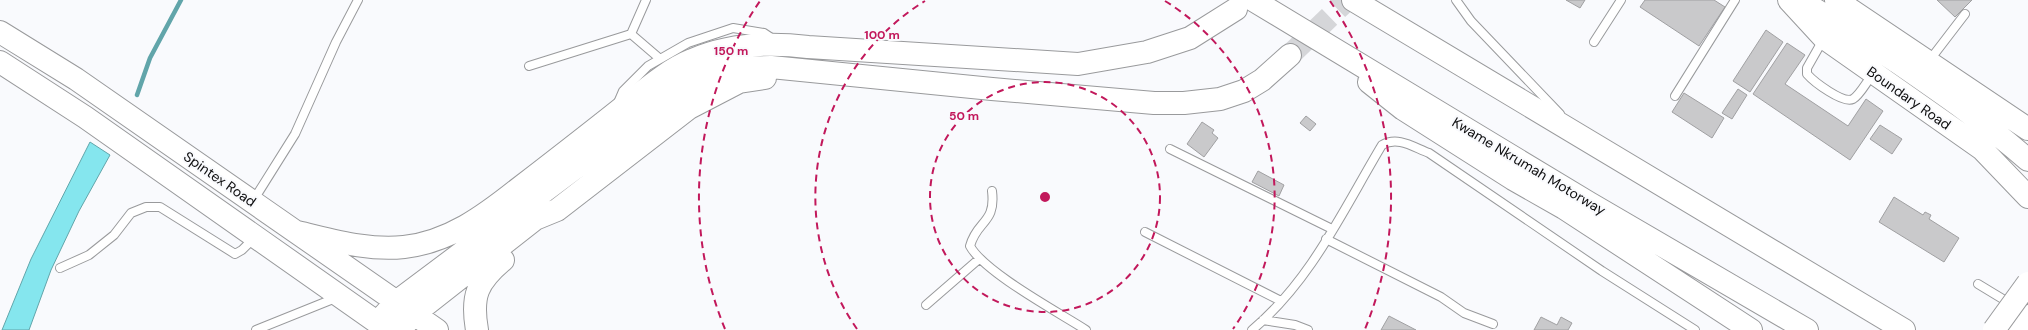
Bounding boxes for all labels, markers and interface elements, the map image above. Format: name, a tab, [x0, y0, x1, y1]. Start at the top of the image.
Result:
text: 100 m	[864, 27, 900, 43]
text: 150 m	[714, 43, 748, 59]
street label: Boundary Road	[1864, 62, 1954, 134]
text: 50 m	[949, 108, 979, 124]
street label: Kwame Nkrumah Motorway	[1449, 113, 1609, 219]
street label: Spintex Road	[180, 147, 260, 211]
centre of rings	[1038, 190, 1052, 204]

